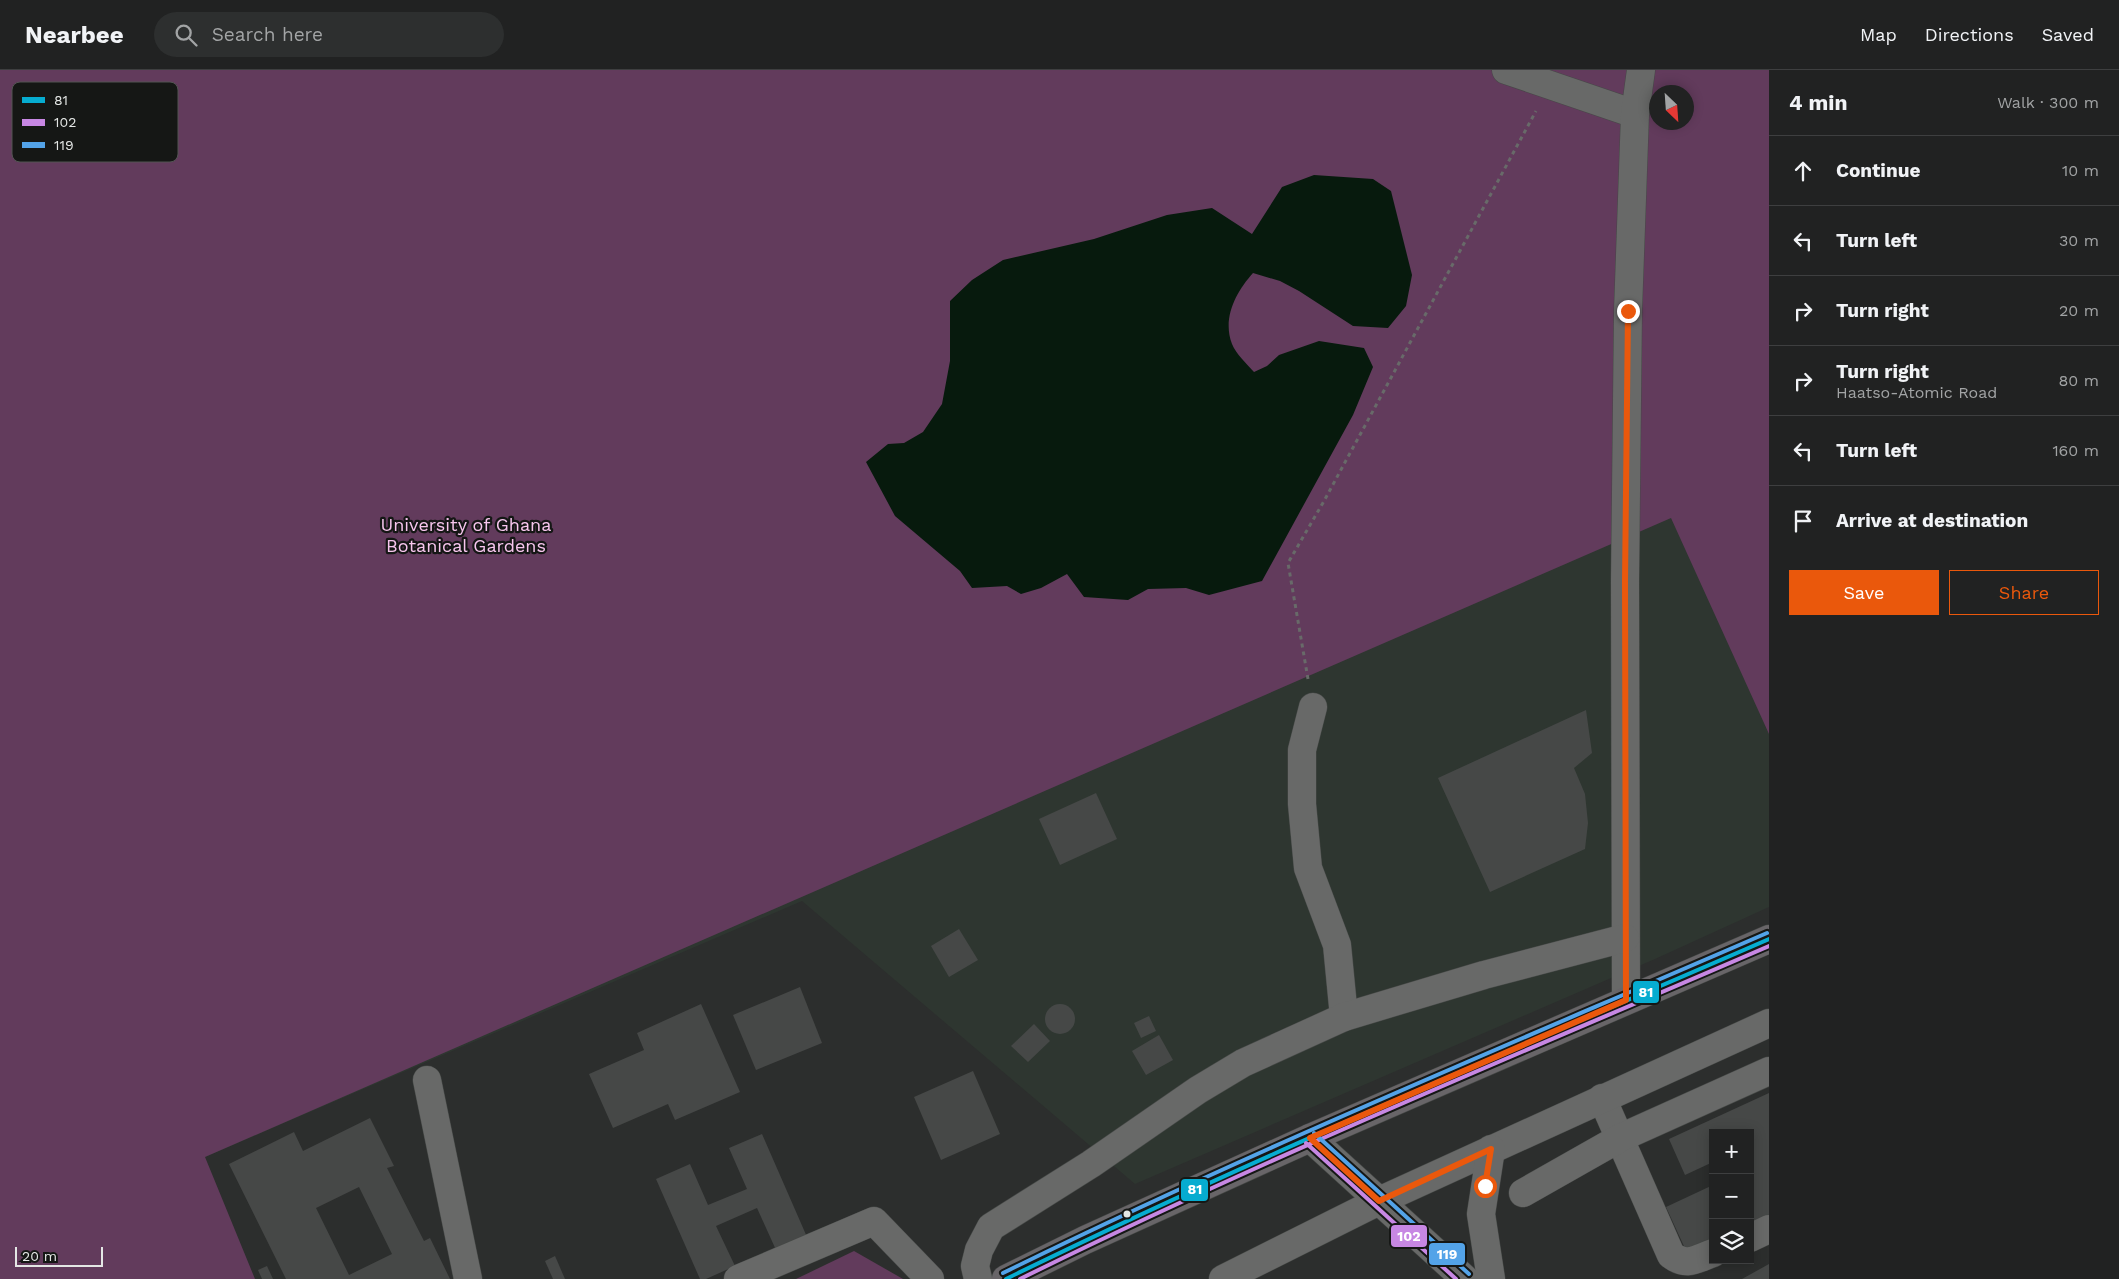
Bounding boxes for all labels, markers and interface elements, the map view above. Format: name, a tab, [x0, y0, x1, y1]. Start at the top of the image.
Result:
search box	[154, 12, 504, 57]
text: Nearbee	[25, 21, 124, 49]
icon: search	[172, 21, 200, 49]
text: Search here	[212, 23, 323, 46]
text: Map	[1860, 24, 1897, 45]
text: Directions	[1925, 24, 2014, 45]
text: Saved	[2042, 24, 2094, 45]
legend	[12, 82, 178, 162]
north arrow	[1649, 85, 1694, 130]
text: 4 min	[1789, 90, 1847, 115]
text: 81	[54, 92, 68, 108]
text: Walk · 300 m	[1997, 93, 2099, 112]
text: 102	[54, 114, 76, 130]
text: 119	[54, 137, 74, 153]
icon: ahead	[1789, 157, 1817, 185]
text: Continue	[1836, 159, 1920, 182]
text: 10 m	[2062, 161, 2099, 180]
icon: left	[1789, 227, 1817, 255]
text: Turn left	[1836, 229, 1917, 252]
text: 30 m	[2059, 231, 2099, 250]
icon: right	[1789, 297, 1817, 325]
text: Turn right	[1836, 299, 1929, 322]
route end	[1617, 300, 1640, 323]
text: 20 m	[2059, 301, 2099, 320]
text: Turn right	[1836, 360, 1929, 383]
icon: right	[1789, 367, 1817, 395]
text: 80 m	[2058, 371, 2099, 390]
text: Haatso-Atomic Road	[1836, 383, 1997, 402]
icon: left	[1789, 437, 1817, 465]
text: Turn left	[1836, 439, 1917, 462]
text: 160 m	[2052, 441, 2099, 460]
icon: arrive	[1789, 507, 1817, 535]
text: Arrive at destination	[1836, 509, 2028, 532]
park label: University of Ghana Botanical Gardens	[381, 514, 551, 556]
button: Save	[1789, 570, 1939, 615]
button: Share	[1949, 570, 2099, 615]
line badge: 81	[1632, 980, 1660, 1004]
text: 81	[1639, 984, 1653, 1000]
map controls	[1709, 1129, 1754, 1264]
button: +	[1709, 1129, 1754, 1174]
button: −	[1709, 1174, 1754, 1219]
route start	[1474, 1175, 1497, 1198]
line badge: 81	[1180, 1178, 1209, 1202]
text: 81	[1188, 1181, 1202, 1197]
unlabelled marker	[1122, 1209, 1132, 1219]
button: layers	[1709, 1219, 1754, 1264]
line badge: 102	[1390, 1224, 1428, 1248]
text: 102	[1397, 1228, 1421, 1244]
line badge: 119	[1428, 1242, 1466, 1266]
scale bar	[15, 1244, 102, 1267]
text: 119	[1437, 1246, 1457, 1262]
text: 20 m	[22, 1248, 57, 1264]

